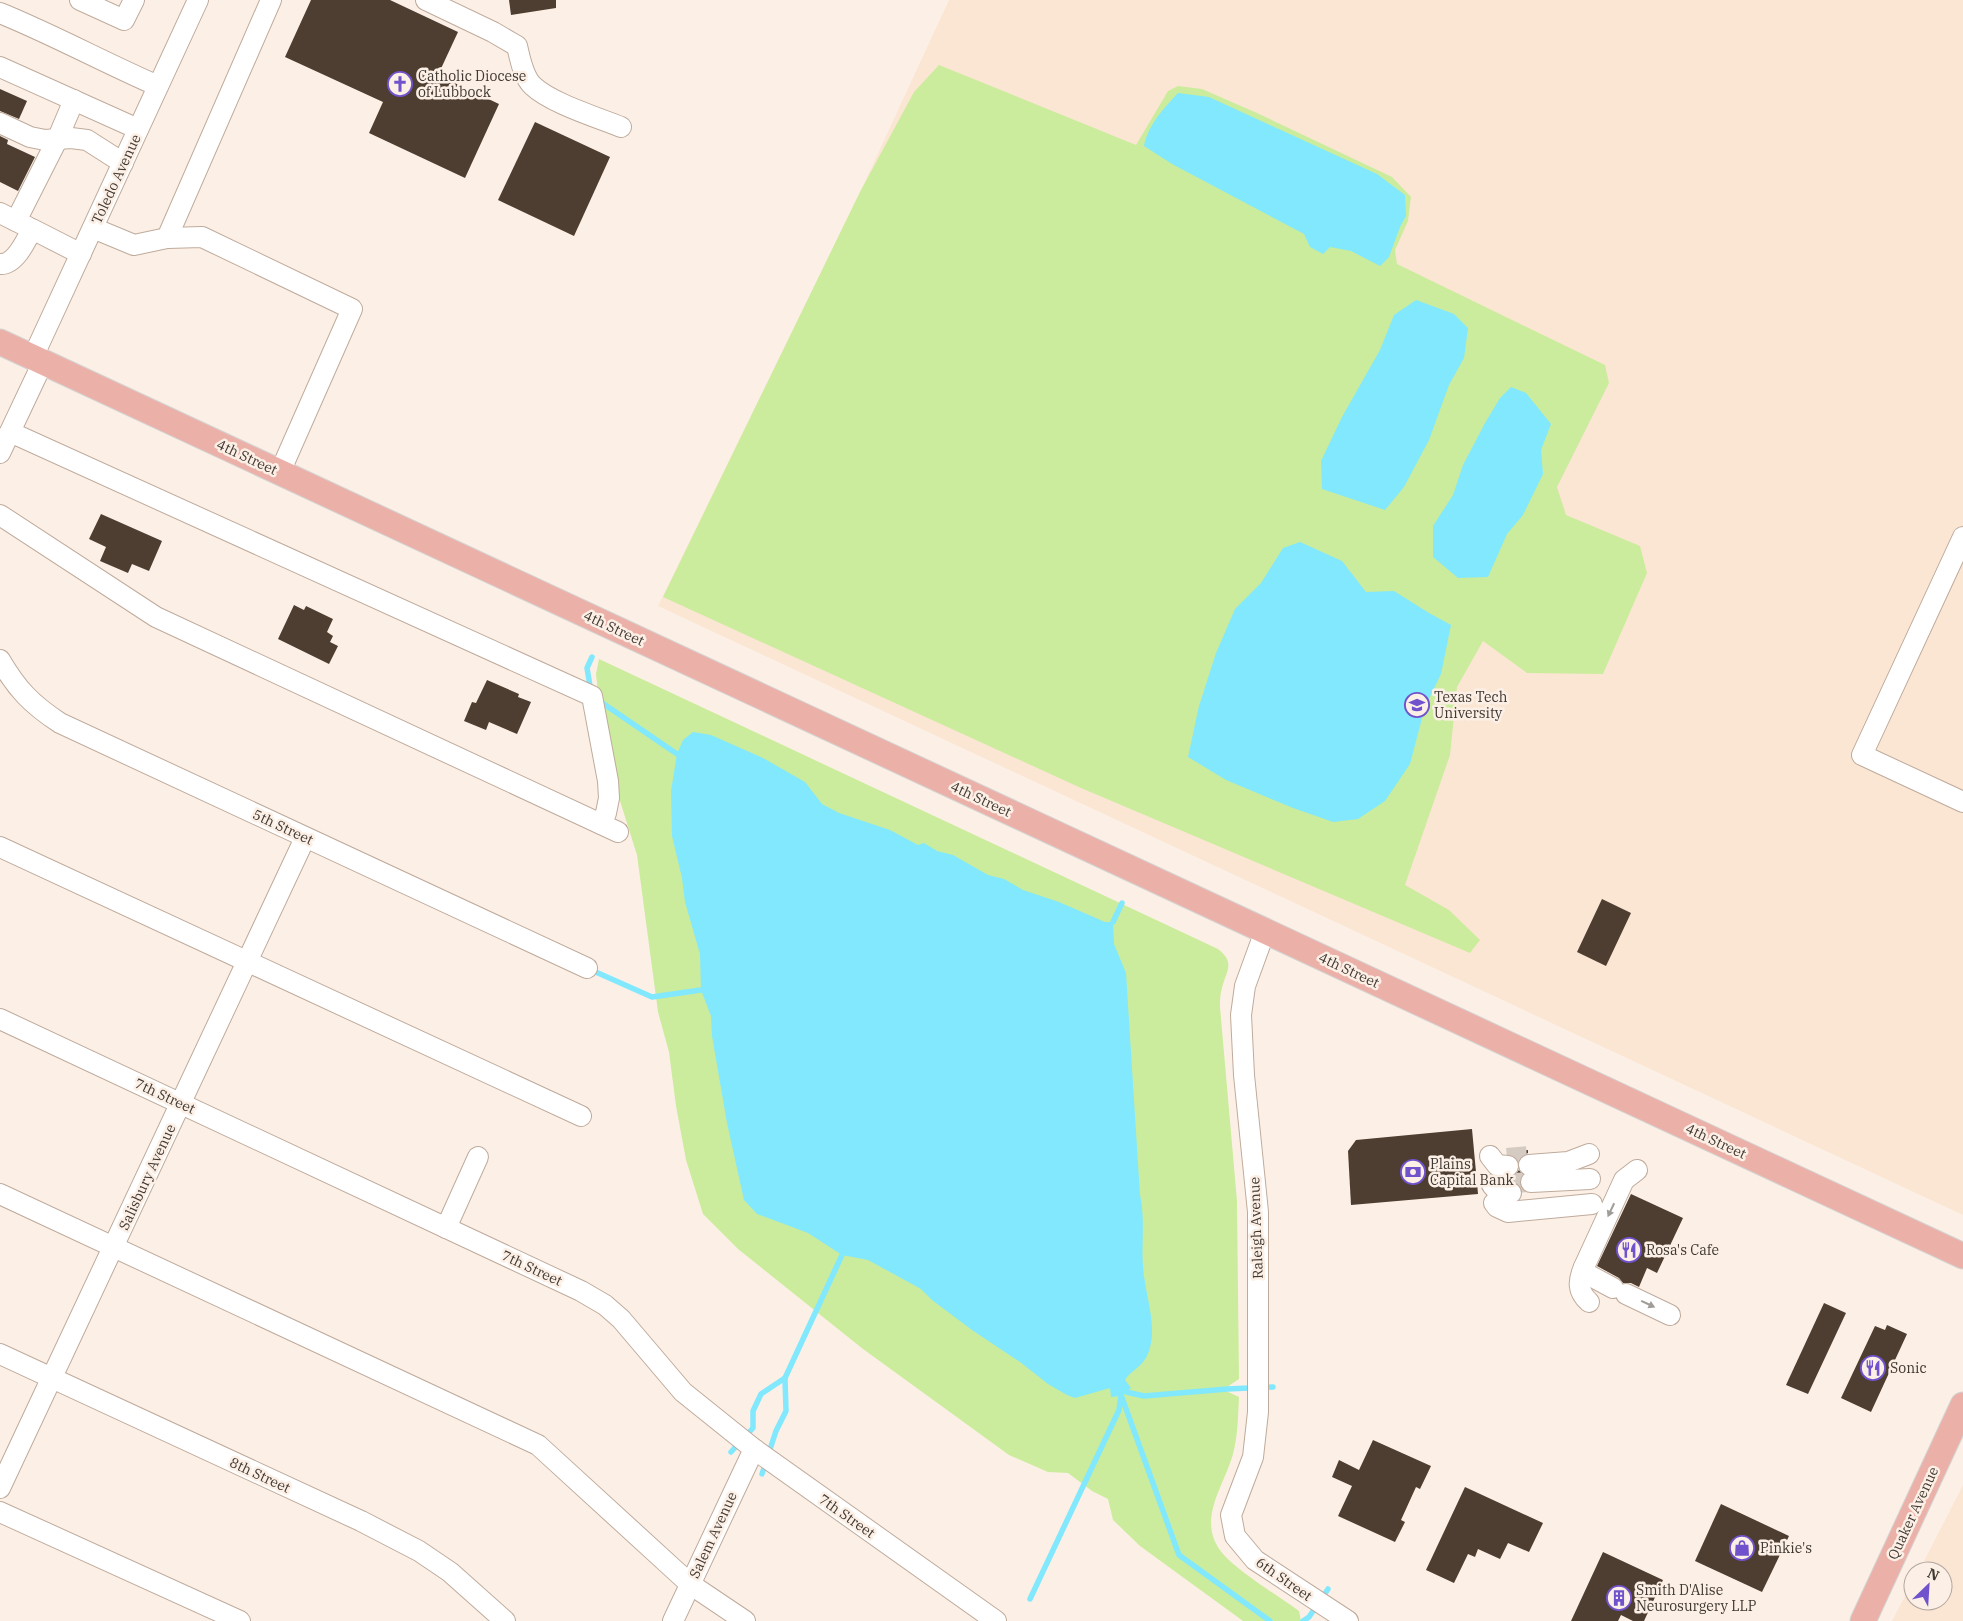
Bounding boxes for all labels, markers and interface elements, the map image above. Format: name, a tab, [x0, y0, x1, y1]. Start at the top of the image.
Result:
place label: Catholic Diocese of Lubbock	[418, 67, 526, 101]
church icon: Catholic Diocese of Lubbock	[387, 71, 413, 97]
street label: Toledo Avenue	[87, 131, 145, 227]
street label: 4th Street	[214, 435, 280, 479]
street label: 4th Street	[581, 606, 647, 650]
place label: Texas Tech University	[1434, 688, 1508, 722]
school or university icon: Texas Tech University	[1404, 692, 1430, 718]
street label: 4th Street	[948, 777, 1014, 821]
street label: 5th Street	[250, 805, 316, 849]
street label: 4th Street	[1316, 948, 1382, 992]
street label: 7th Street	[132, 1074, 198, 1118]
street label: 4th Street	[1683, 1119, 1749, 1163]
street label: Salisbury Avenue	[115, 1121, 179, 1233]
place label: Plains Capital Bank	[1430, 1155, 1515, 1189]
bank icon: Plains Capital Bank	[1400, 1159, 1426, 1185]
street label: Raleigh Avenue	[1245, 1177, 1267, 1279]
one-way arrow	[1606, 1202, 1615, 1217]
restaurant icon: Rosa's Cafe	[1616, 1237, 1642, 1263]
place label: Rosa's Cafe	[1646, 1241, 1719, 1259]
street label: 7th Street	[499, 1246, 565, 1290]
one-way arrow	[1641, 1301, 1655, 1309]
restaurant icon: Sonic	[1860, 1355, 1886, 1381]
place label: Sonic	[1890, 1359, 1927, 1377]
street label: 8th Street	[227, 1453, 293, 1497]
street label: Quaker Avenue	[1884, 1464, 1942, 1562]
street label: Salem Avenue	[685, 1489, 741, 1581]
street label: 7th Street	[815, 1490, 879, 1542]
shop icon: Pinkie's	[1729, 1535, 1755, 1561]
place label: Pinkie's	[1760, 1539, 1812, 1557]
street label: 6th Street	[1252, 1553, 1316, 1605]
north arrow	[1903, 1561, 1953, 1611]
text: N	[1925, 1564, 1942, 1585]
place label: Smith D'Alise Neurosurgery LLP	[1636, 1581, 1757, 1615]
building icon: Smith D'Alise Neurosurgery LLP	[1606, 1585, 1632, 1611]

